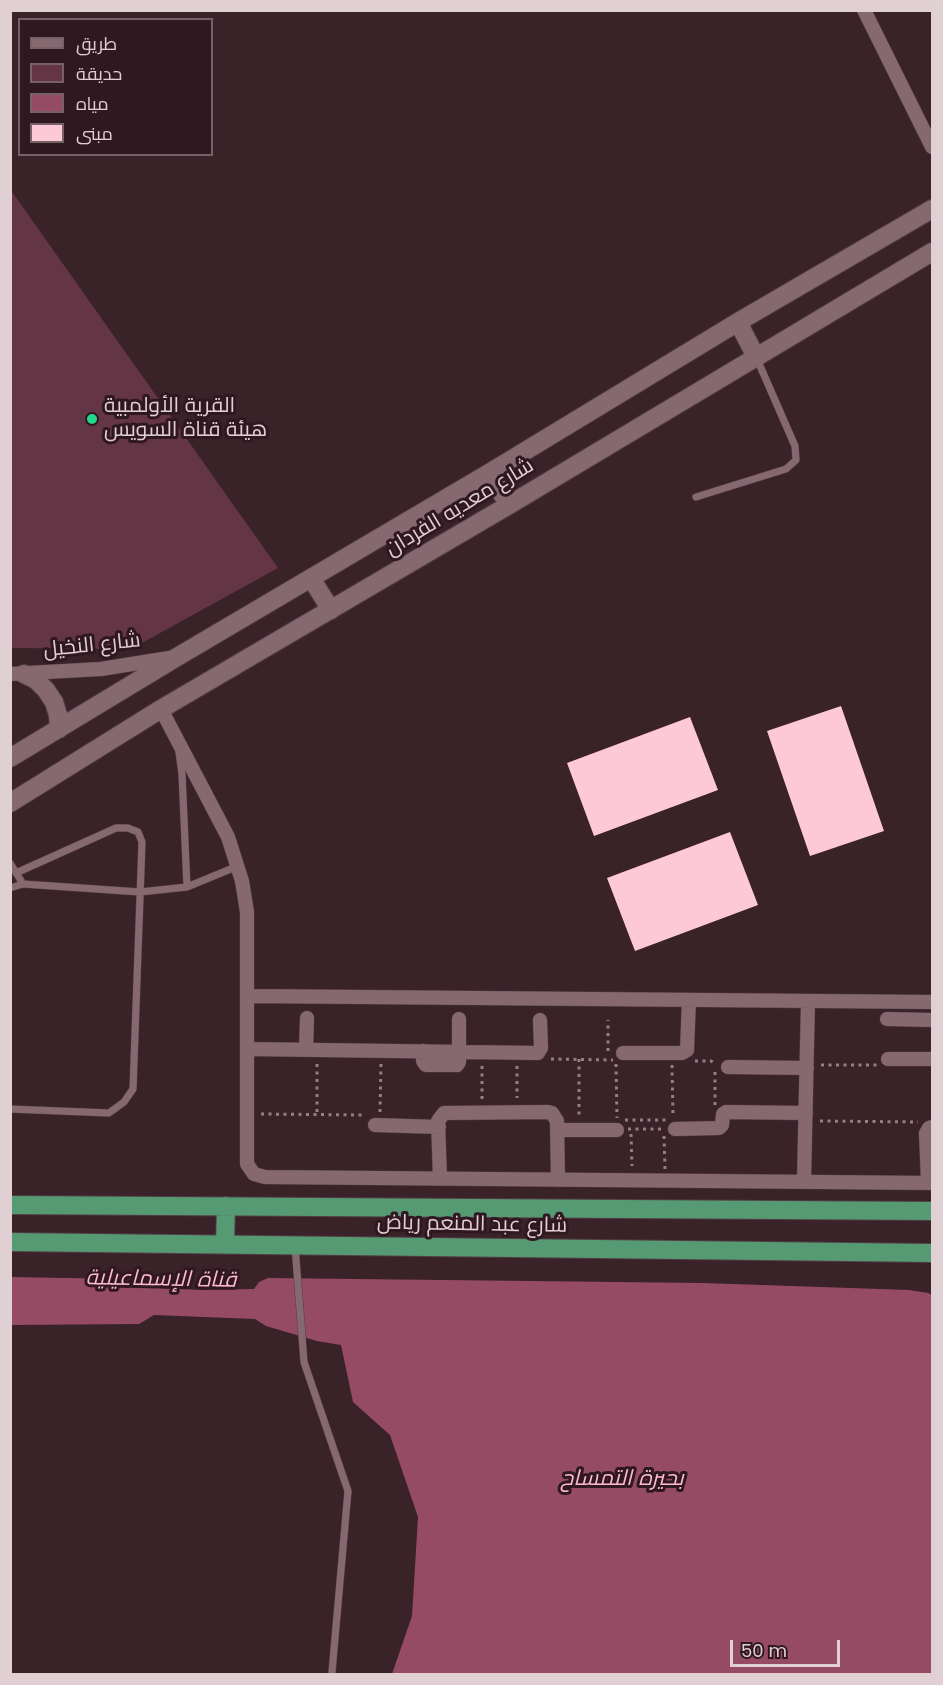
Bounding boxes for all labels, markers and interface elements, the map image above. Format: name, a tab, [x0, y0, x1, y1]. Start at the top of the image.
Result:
legend	[18, 18, 213, 156]
text: طريق	[76, 31, 117, 56]
text: حديقة	[76, 61, 122, 86]
text: مياه	[76, 91, 109, 116]
text: مبنى	[76, 121, 113, 146]
place label: القرية الأولمبية هيئة قناة السويس	[104, 394, 267, 444]
marker: القرية الأولمبية هيئة قناة السويس	[85, 412, 99, 426]
street label: شارع معديه الفردان	[381, 454, 539, 562]
street label: شارع النخيل	[42, 628, 142, 664]
street label: شارع عبد المنعم رياض	[377, 1211, 567, 1239]
water label: قناة الإسماعيلية	[85, 1265, 237, 1295]
water label: بحيرة التمساح	[560, 1466, 684, 1492]
scale bar	[733, 1628, 842, 1666]
text: 50 m	[741, 1638, 787, 1663]

